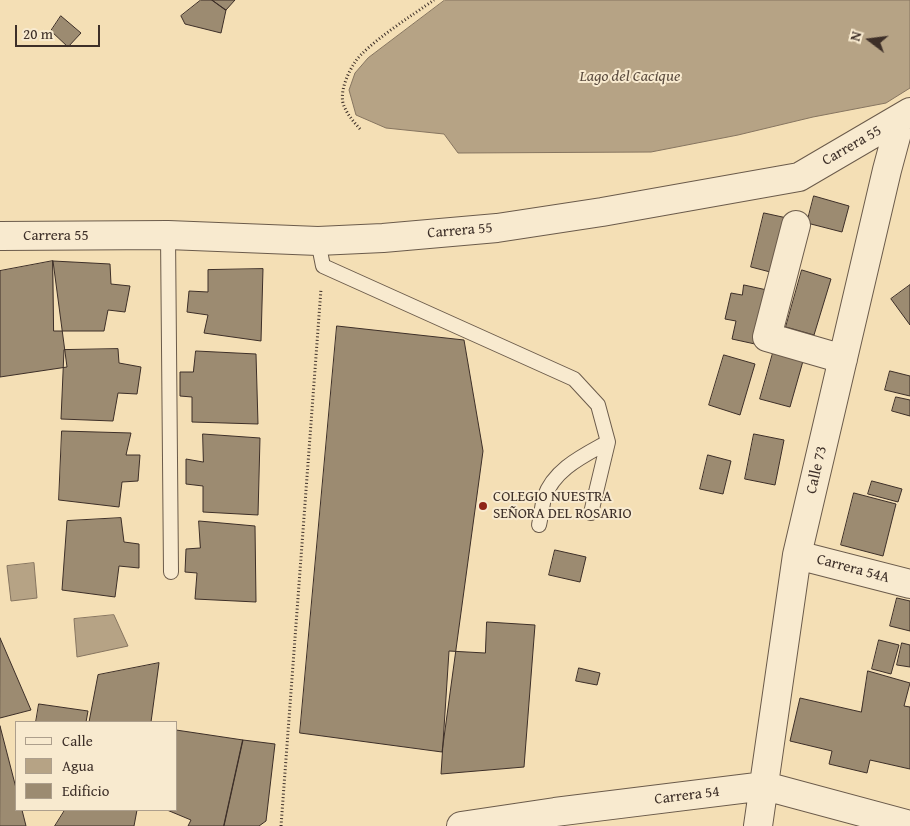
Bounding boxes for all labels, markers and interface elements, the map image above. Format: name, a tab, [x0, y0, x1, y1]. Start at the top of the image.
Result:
scale bar	[18, 15, 102, 47]
north arrow	[845, 15, 895, 65]
text: 20 m	[23, 23, 53, 44]
text: N	[845, 29, 866, 43]
water label: Lago del Cacique	[579, 67, 681, 87]
street label: Carrera 55	[819, 122, 885, 170]
street label: Carrera 55	[427, 219, 493, 243]
street label: Carrera 55	[23, 227, 89, 245]
street label: Calle 73	[803, 444, 831, 496]
place label: COLEGIO NUESTRA SEÑORA DEL ROSARIO	[493, 488, 632, 523]
marker: COLEGIO NUESTRA SEÑORA DEL ROSARIO	[477, 500, 489, 512]
street label: Carrera 54A	[815, 551, 891, 587]
legend	[15, 721, 178, 811]
text: Calle	[62, 730, 93, 751]
text: Agua	[62, 755, 94, 776]
text: Edificio	[62, 780, 109, 801]
street label: Carrera 54	[654, 783, 720, 809]

